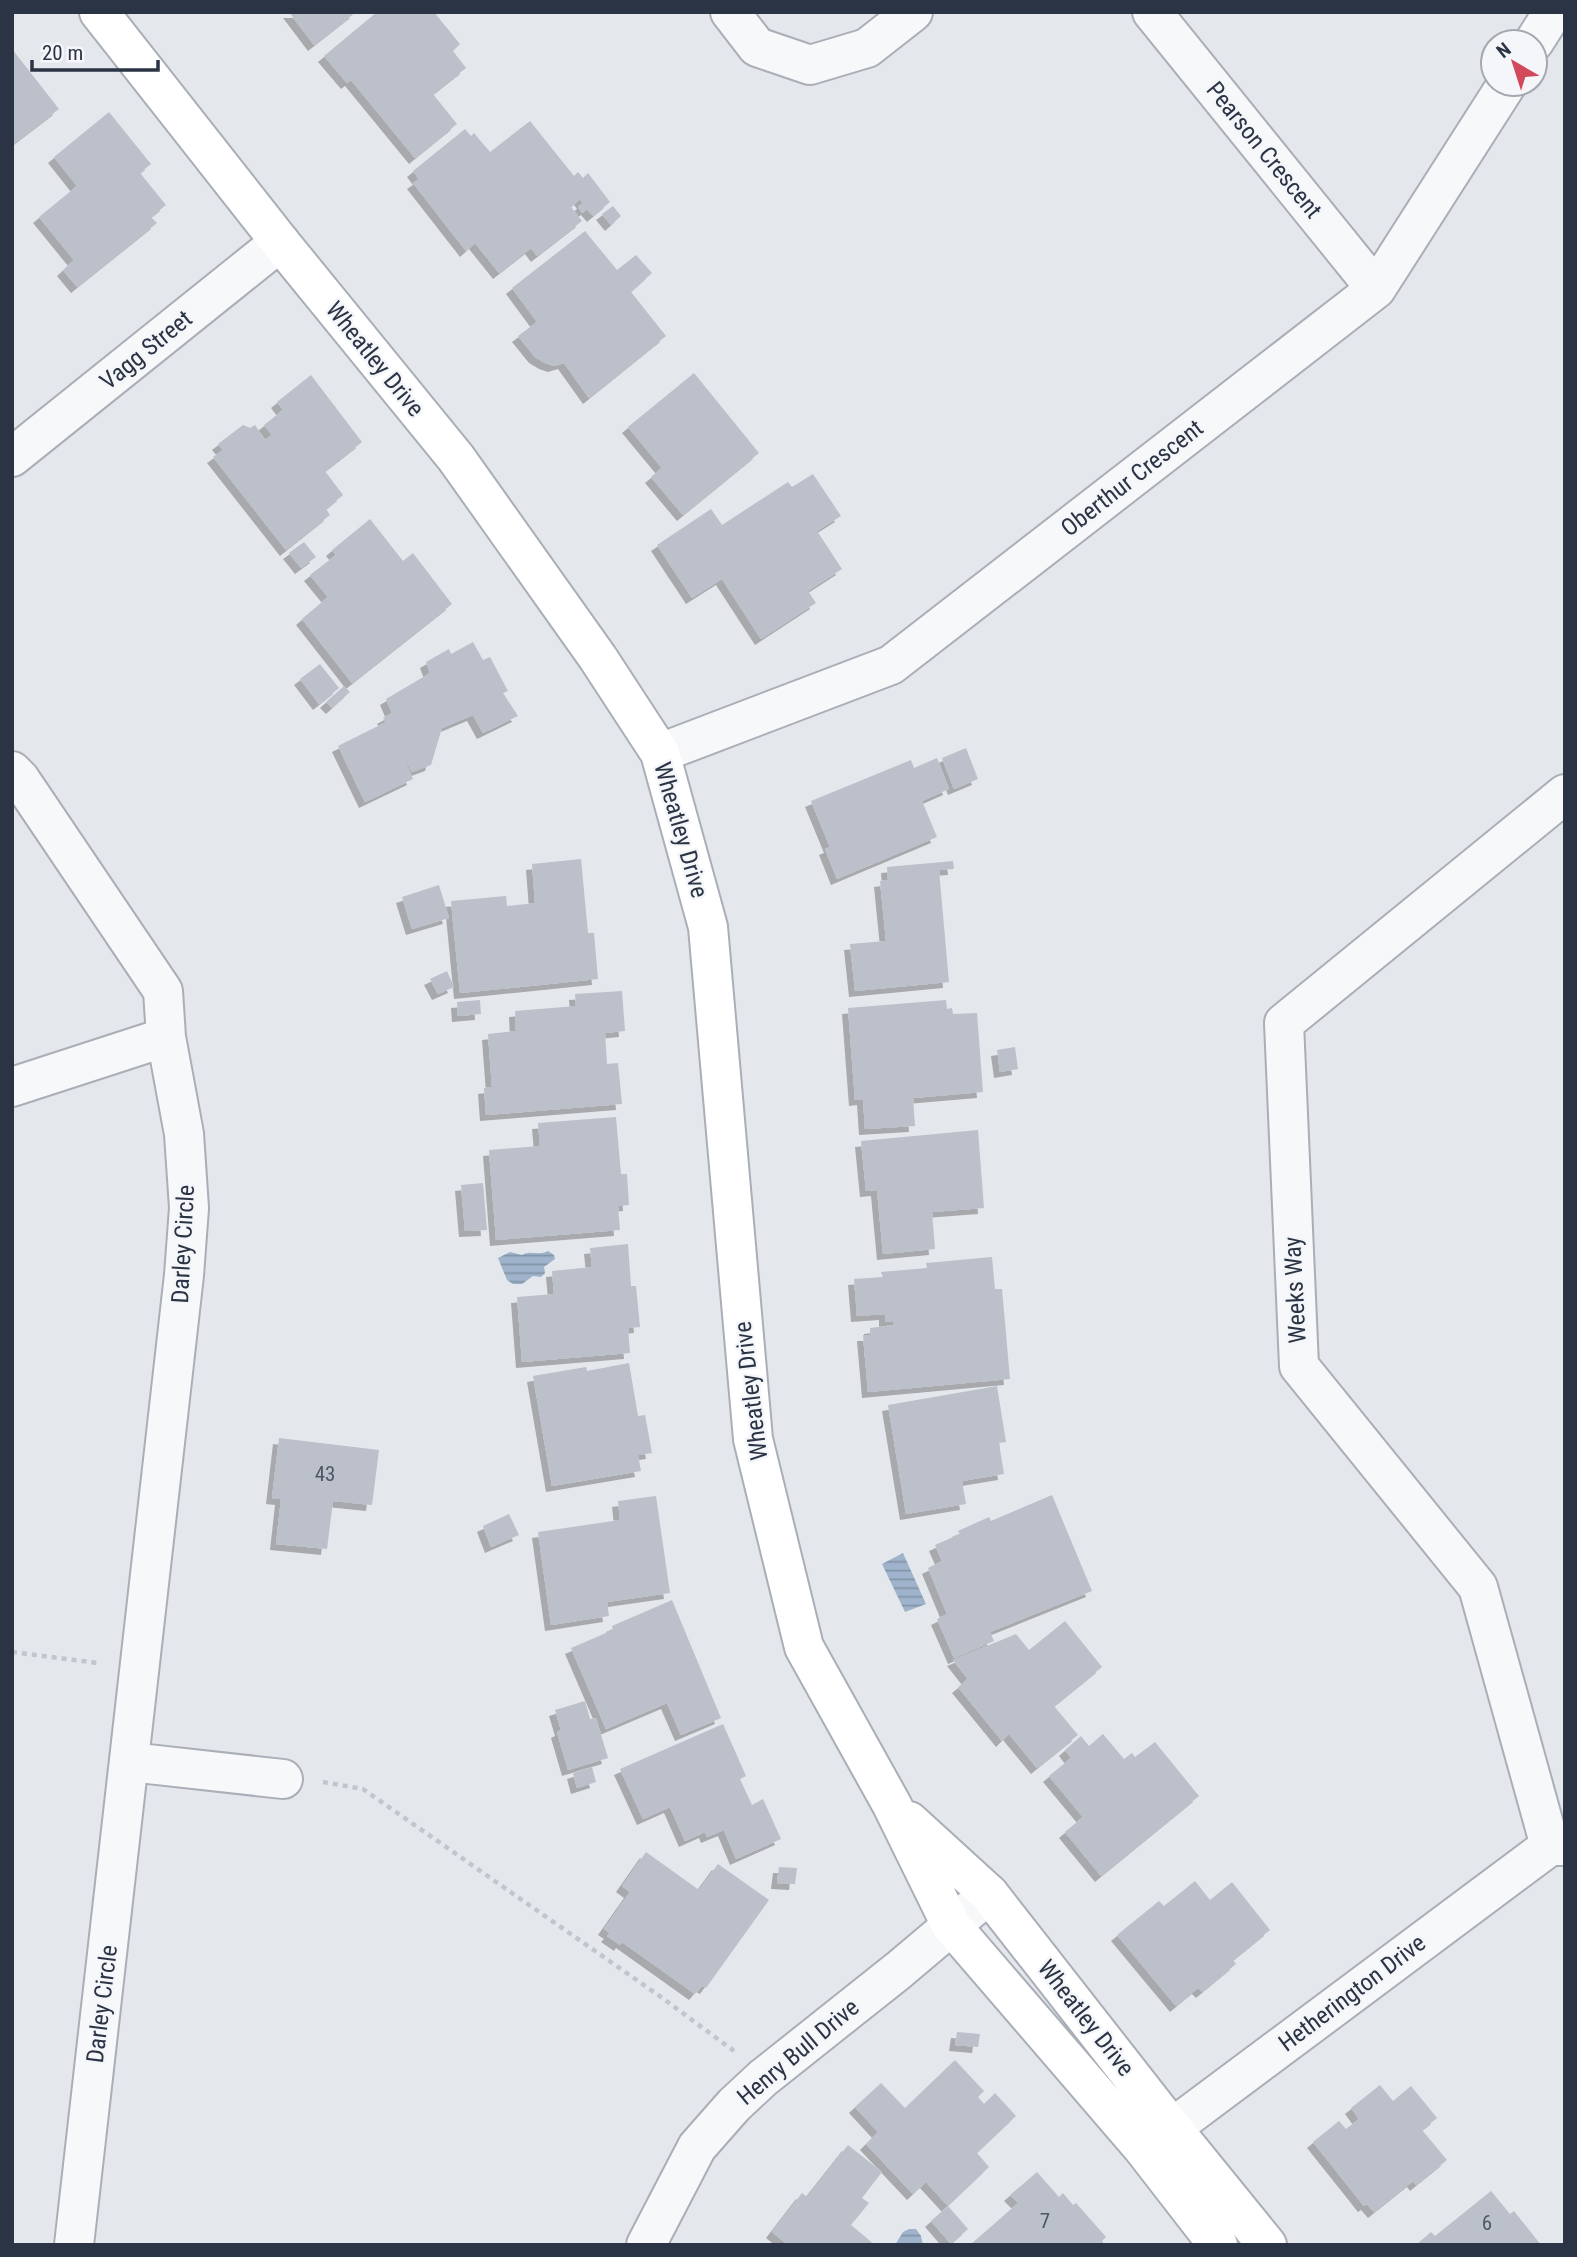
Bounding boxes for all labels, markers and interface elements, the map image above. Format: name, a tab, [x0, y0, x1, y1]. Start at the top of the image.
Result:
scale bar	[32, 28, 158, 72]
north arrow	[1479, 28, 1549, 98]
text: N	[1492, 38, 1515, 63]
text: 20 m	[42, 41, 83, 65]
street label: Pearson Crescent	[1200, 76, 1328, 224]
street label: Wheatley Drive	[320, 296, 430, 422]
street label: Vagg Street	[95, 305, 197, 395]
street label: Oberthur Crescent	[1055, 414, 1209, 542]
street label: Wheatley Drive	[648, 759, 714, 901]
street label: Darley Circle	[166, 1184, 200, 1304]
street label: Weeks Way	[1278, 1236, 1312, 1344]
street label: Wheatley Drive	[729, 1320, 773, 1462]
house number: 43	[315, 1462, 335, 1486]
street label: Hetherington Drive	[1273, 1929, 1431, 2057]
street label: Darley Circle	[81, 1943, 123, 2065]
street label: Wheatley Drive	[1032, 1954, 1140, 2082]
street label: Henry Bull Drive	[732, 1993, 864, 2111]
house number: 7	[1040, 2209, 1050, 2233]
house number: 6	[1482, 2211, 1492, 2235]

